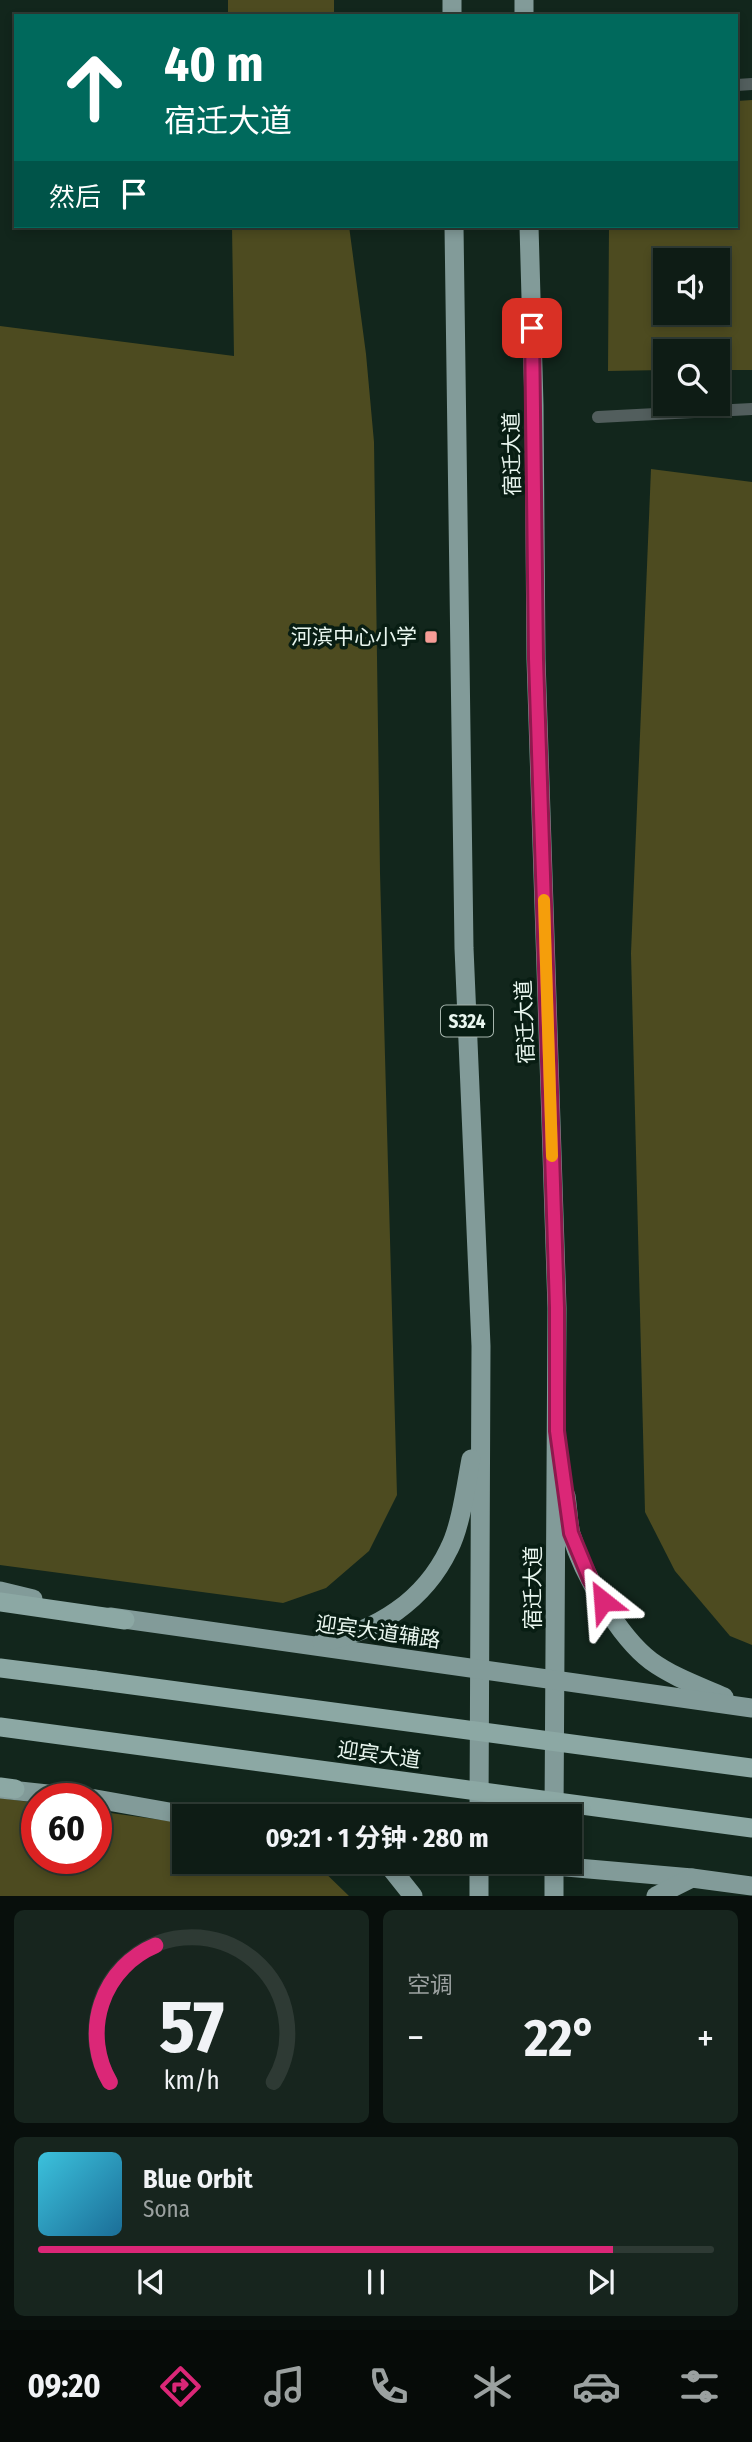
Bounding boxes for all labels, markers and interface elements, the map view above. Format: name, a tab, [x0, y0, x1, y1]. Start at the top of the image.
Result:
text: 40 m	[164, 35, 264, 94]
icon: ahead	[49, 42, 140, 133]
text: 宿迁大道	[164, 102, 292, 140]
icon: arrive	[115, 175, 153, 213]
text: 然后	[49, 182, 101, 213]
map controls	[653, 248, 730, 416]
button: sound	[653, 248, 730, 325]
pin	[502, 298, 562, 358]
icon: arrive	[513, 309, 551, 347]
button: search	[653, 339, 730, 416]
street label: 宿迁大道	[498, 412, 526, 496]
place label: 河滨中心小学	[291, 624, 417, 650]
marker: 河滨中心小学	[423, 629, 439, 645]
street label: 宿迁大道	[511, 980, 539, 1064]
road number: S324	[441, 1006, 493, 1036]
street label: 宿迁大道	[520, 1546, 546, 1630]
position arrow	[566, 1564, 640, 1638]
street label: 迎宾大道辅路	[314, 1610, 442, 1654]
street label: 迎宾大道	[336, 1736, 422, 1774]
speed limit sign: 60	[21, 1783, 112, 1874]
text: 09:21 · 1 分钟 · 280 m	[265, 1823, 489, 1854]
text: 空调	[407, 1971, 453, 1999]
text: 57	[159, 1985, 224, 2072]
text: 22°	[524, 2007, 597, 2070]
text: −	[407, 2015, 424, 2061]
text: +	[697, 2015, 714, 2061]
text: km/h	[164, 2066, 219, 2096]
text: Blue Orbit	[143, 2164, 253, 2195]
text: Sona	[143, 2195, 190, 2223]
icon: previous	[132, 2263, 170, 2301]
icon: pause	[357, 2263, 395, 2301]
icon: next	[582, 2263, 620, 2301]
icon: directions	[156, 2362, 205, 2411]
icon: music	[260, 2362, 309, 2411]
icon: phone	[364, 2362, 413, 2411]
icon: climate	[468, 2362, 517, 2411]
icon: car	[572, 2362, 621, 2411]
icon: filters	[675, 2362, 724, 2411]
text: 09:20	[27, 2367, 101, 2405]

